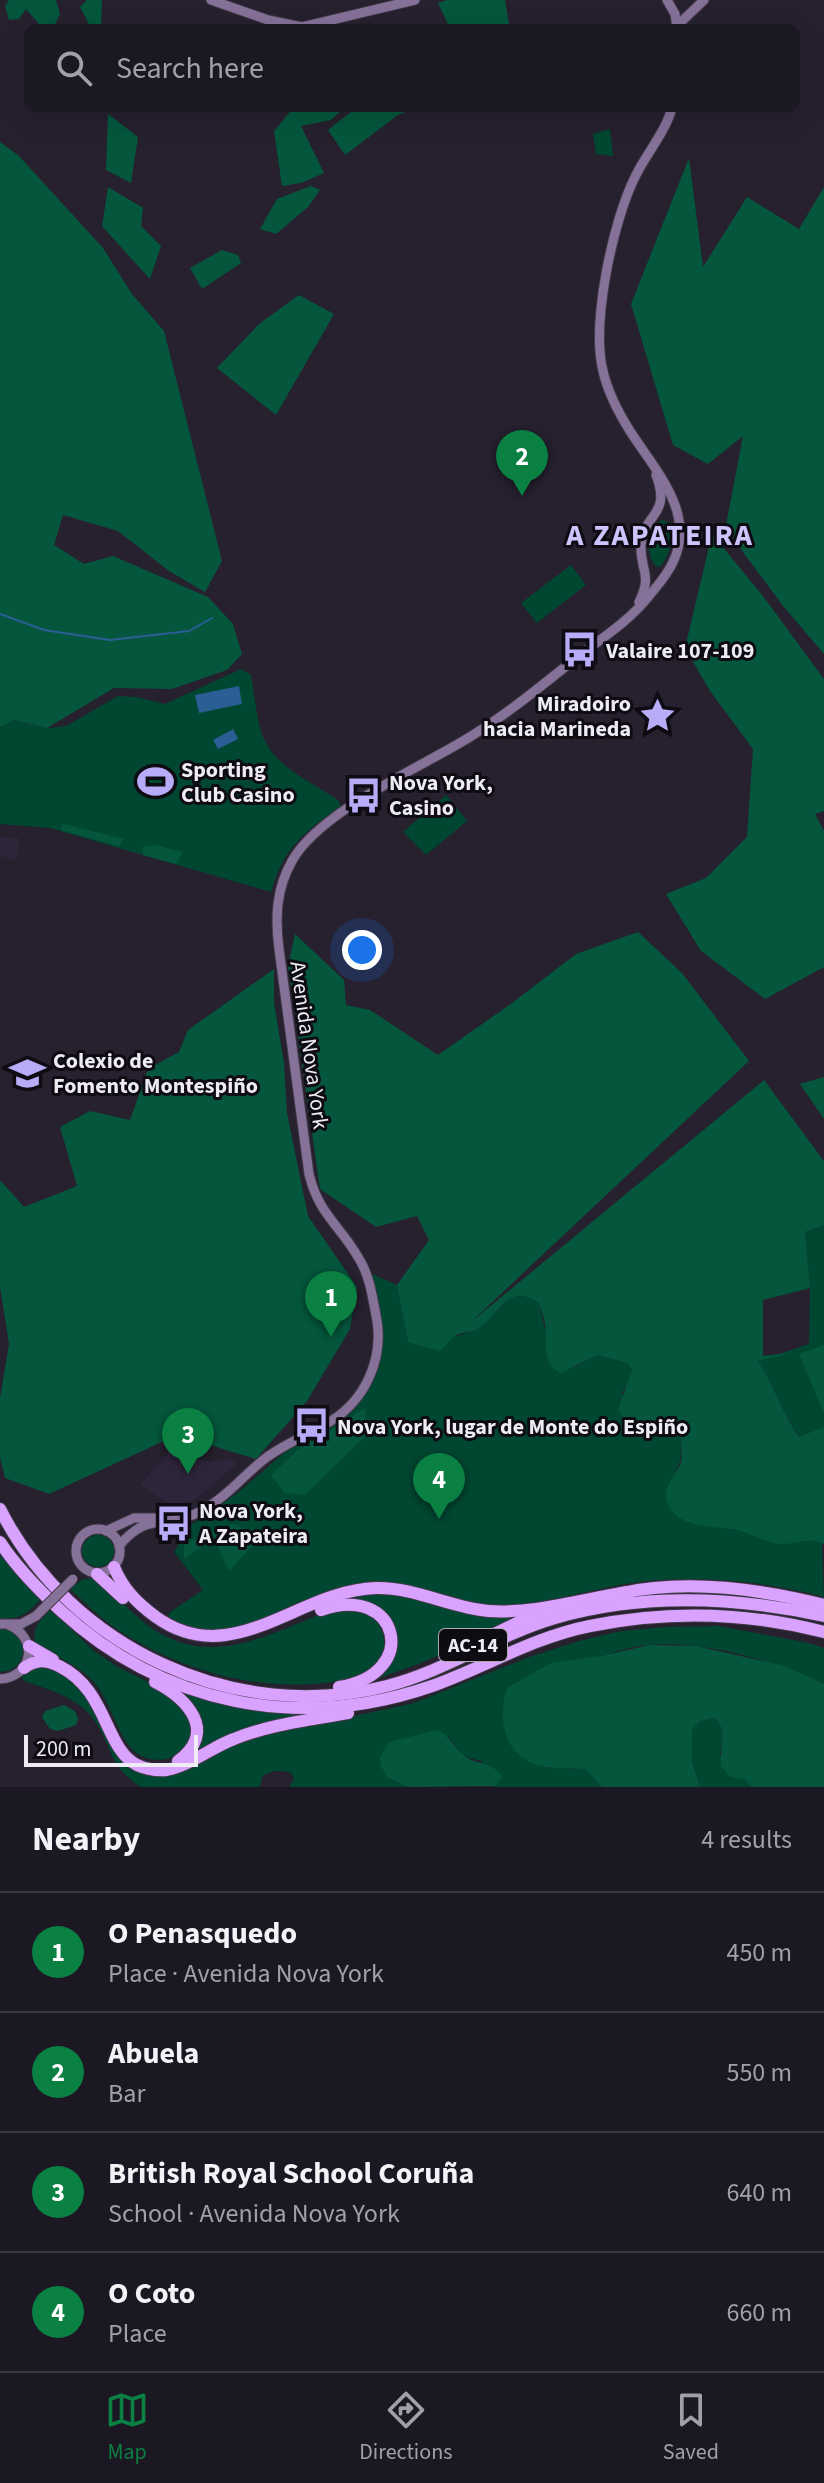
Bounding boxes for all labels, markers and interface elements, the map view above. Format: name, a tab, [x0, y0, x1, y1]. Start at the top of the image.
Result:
search box	[24, 24, 800, 112]
icon: search	[52, 46, 96, 90]
text: Search here	[116, 47, 264, 90]
pin: 2	[496, 430, 548, 496]
district label: A ZAPATEIRA	[565, 514, 754, 557]
bus stop icon: Valaire 107-109	[561, 631, 599, 669]
place label: Valaire 107-109	[605, 635, 754, 667]
place label: Miradoiro hacia Marineda	[483, 688, 631, 745]
place icon: Miradoiro hacia Marineda	[638, 697, 676, 735]
place label: Sporting Club Casino	[181, 754, 295, 811]
sports icon: Sporting Club Casino	[136, 763, 174, 801]
place label: Nova York, Casino	[389, 767, 493, 824]
bus stop icon: Nova York, Casino	[344, 776, 382, 814]
your location	[342, 930, 382, 970]
street label: Avenida Nova York	[281, 959, 337, 1131]
place label: Colexio de Fomento Montespiño	[53, 1045, 258, 1102]
school or university icon: Colexio de Fomento Montespiño	[8, 1054, 46, 1092]
pin: 1	[305, 1271, 357, 1337]
bus stop icon: Nova York, lugar de Monte do Espiño	[292, 1407, 330, 1445]
pin: 3	[162, 1408, 214, 1474]
place label: Nova York, lugar de Monte do Espiño	[337, 1411, 688, 1443]
pin: 4	[413, 1453, 465, 1519]
place label: Nova York, A Zapateira	[198, 1495, 308, 1552]
bus stop icon: Nova York, A Zapateira	[154, 1504, 192, 1542]
road number: AC-14	[439, 1629, 507, 1661]
scale bar	[24, 1731, 198, 1767]
text: 200 m	[36, 1733, 91, 1765]
text: Nearby	[32, 1815, 140, 1864]
text: 4 results	[701, 1821, 792, 1858]
text: O Penasquedo	[108, 1912, 297, 1955]
text: 1	[51, 1934, 65, 1971]
text: 450 m	[726, 1934, 792, 1971]
text: Place · Avenida Nova York	[108, 1955, 384, 1992]
text: Abuela	[108, 2032, 199, 2075]
text: 2	[51, 2054, 65, 2091]
text: 550 m	[726, 2054, 792, 2091]
text: Bar	[108, 2075, 145, 2112]
text: British Royal School Coruña	[108, 2152, 474, 2195]
text: 3	[51, 2174, 65, 2211]
text: 640 m	[726, 2174, 792, 2211]
text: School · Avenida Nova York	[108, 2195, 400, 2232]
text: O Coto	[108, 2272, 195, 2315]
text: 4	[51, 2294, 65, 2331]
text: 660 m	[726, 2294, 792, 2331]
text: Place	[108, 2315, 167, 2352]
tab: Map	[105, 2388, 149, 2468]
tab: Directions	[359, 2388, 452, 2468]
tab: Saved	[663, 2388, 719, 2468]

